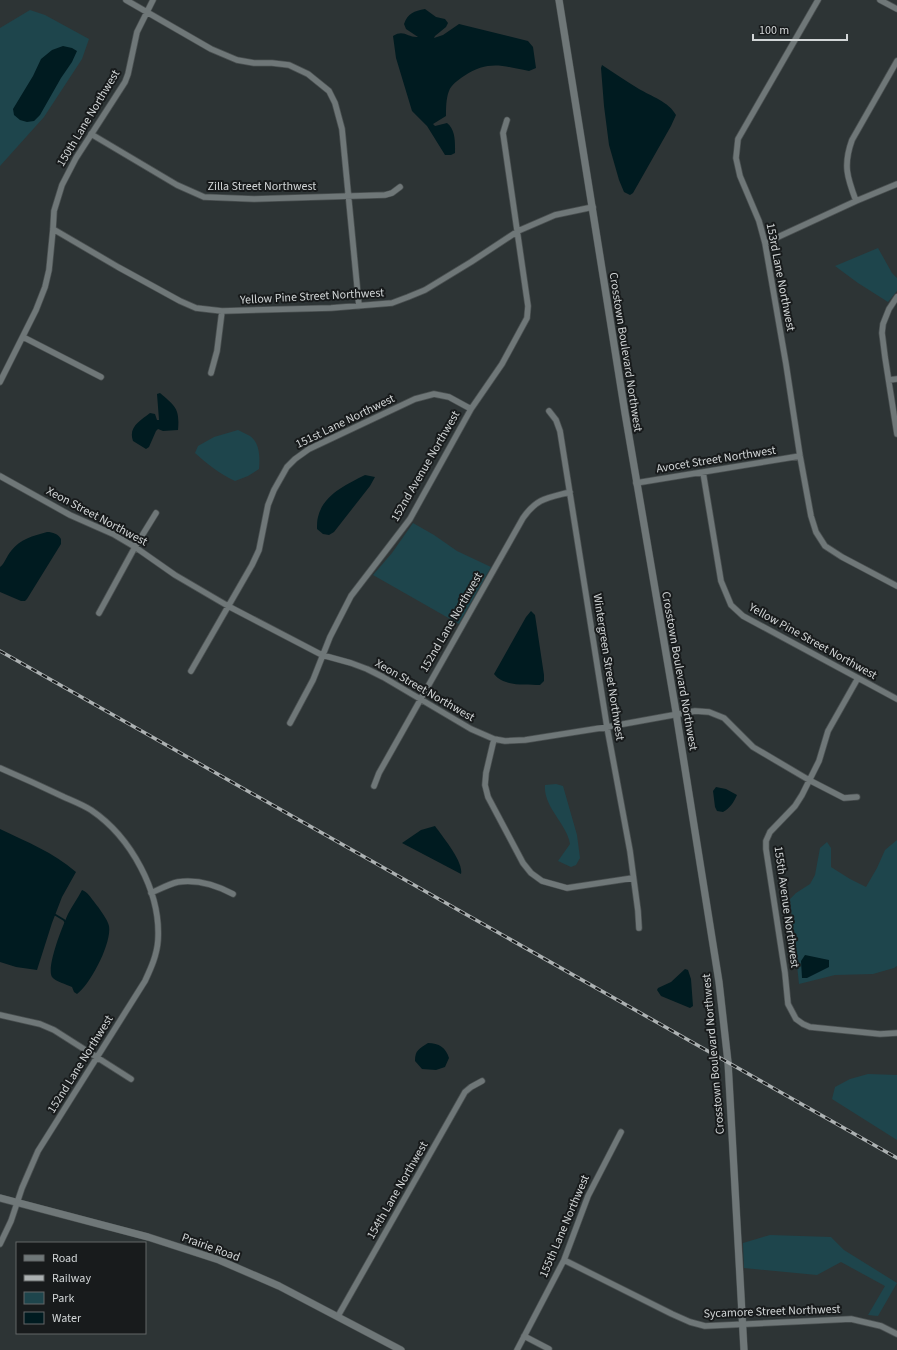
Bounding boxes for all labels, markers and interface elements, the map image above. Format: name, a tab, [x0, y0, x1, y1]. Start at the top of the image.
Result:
scale bar	[753, 16, 847, 42]
text: 100 m	[759, 22, 789, 39]
street label: 150th Lane Northwest	[53, 67, 124, 170]
street label: Zilla Street Northwest	[208, 178, 316, 195]
street label: 153rd Lane Northwest	[762, 221, 799, 333]
street label: Crosstown Boulevard Northwest	[605, 271, 647, 433]
street label: Yellow Pine Street Northwest	[239, 284, 385, 309]
street label: 151st Lane Northwest	[293, 390, 398, 453]
street label: 152nd Avenue Northwest	[387, 408, 464, 525]
street label: Avocet Street Northwest	[655, 442, 777, 477]
street label: Xeon Street Northwest	[43, 483, 150, 550]
street label: 152nd Lane Northwest	[416, 569, 487, 675]
street label: Crosstown Boulevard Northwest	[657, 590, 702, 752]
street label: Wintergreen Street Northwest	[588, 592, 629, 742]
street label: Yellow Pine Street Northwest	[745, 599, 880, 684]
street label: Xeon Street Northwest	[372, 655, 478, 726]
street label: 155th Avenue Northwest	[770, 845, 803, 969]
street label: Crosstown Boulevard Northwest	[698, 973, 729, 1135]
street label: 152nd Lane Northwest	[43, 1012, 117, 1117]
street label: 154th Lane Northwest	[363, 1138, 432, 1242]
street label: 155th Lane Northwest	[535, 1172, 594, 1280]
street label: Prairie Road	[179, 1229, 242, 1266]
legend	[16, 1242, 146, 1334]
text: Road	[52, 1250, 78, 1267]
text: Railway	[52, 1270, 91, 1287]
text: Park	[52, 1290, 74, 1307]
street label: Sycamore Street Northwest	[703, 1301, 841, 1322]
text: Water	[52, 1310, 82, 1327]

